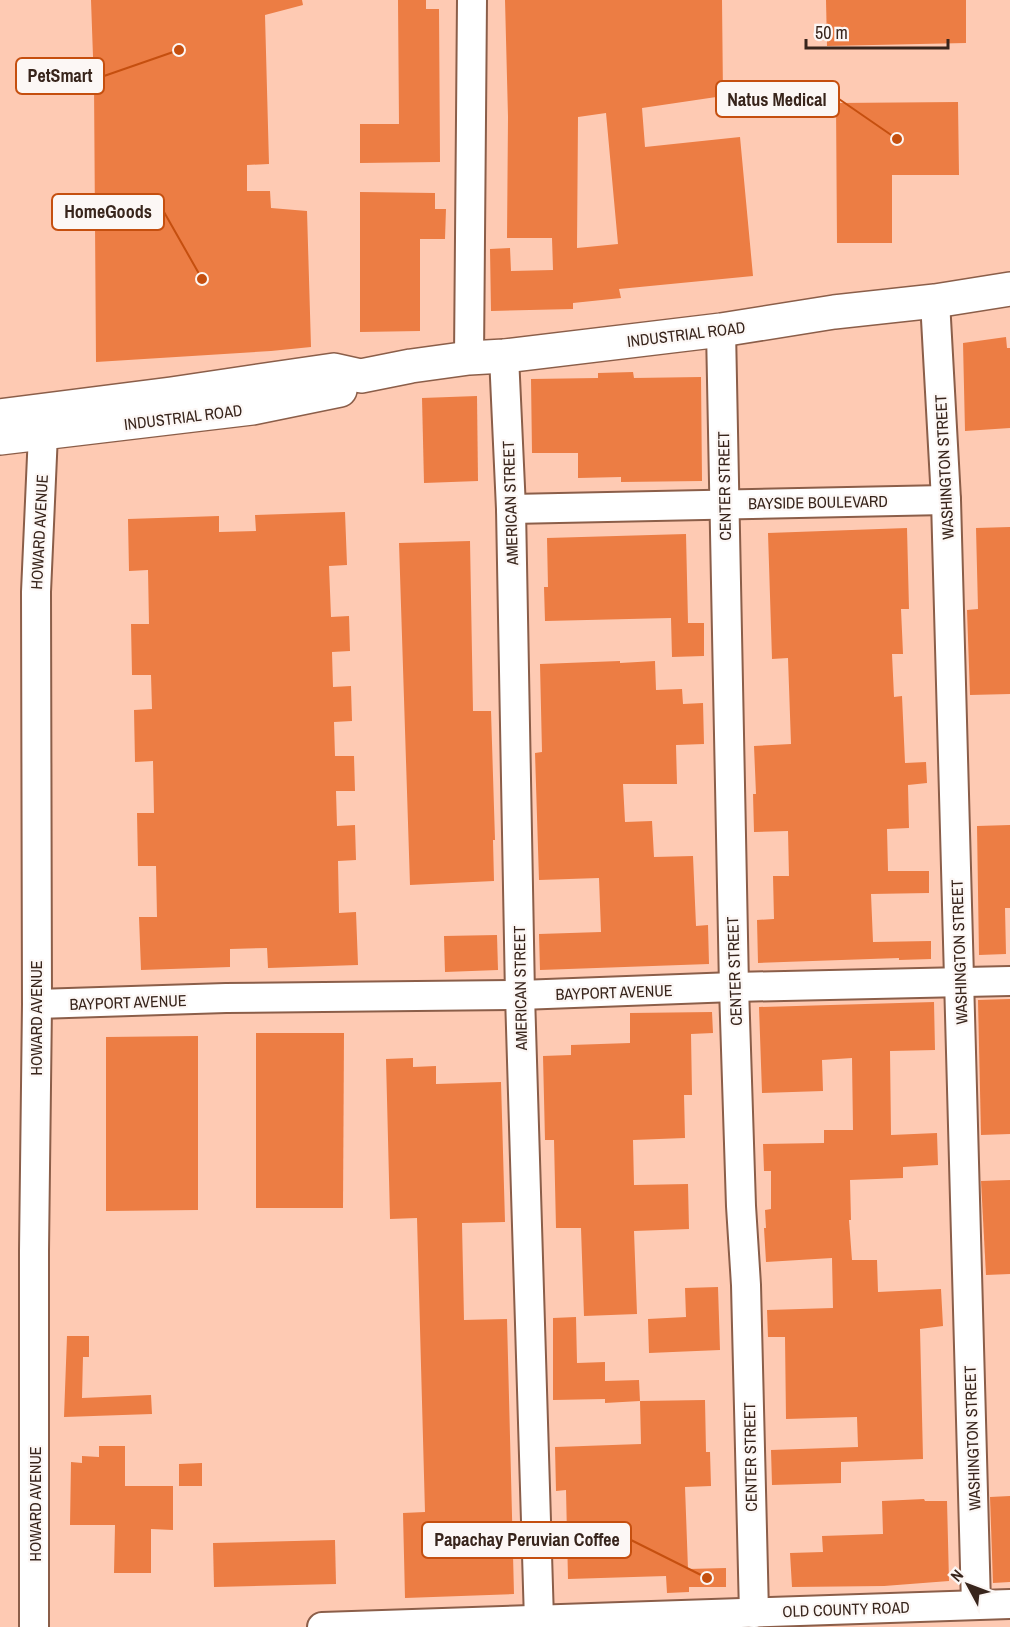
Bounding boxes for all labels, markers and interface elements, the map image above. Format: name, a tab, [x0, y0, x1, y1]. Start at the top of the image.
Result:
scale bar	[806, 12, 948, 50]
text: 50 m	[815, 20, 848, 45]
callout: PetSmart	[16, 58, 104, 94]
text: PetSmart	[28, 63, 92, 88]
callout: Natus Medical	[716, 81, 839, 117]
text: Natus Medical	[727, 87, 827, 112]
callout: HomeGoods	[52, 194, 164, 230]
text: HomeGoods	[64, 199, 152, 224]
street label: INDUSTRIAL ROAD	[626, 316, 746, 352]
street label: WASHINGTON STREET	[929, 394, 959, 540]
street label: INDUSTRIAL ROAD	[123, 399, 243, 435]
street label: CENTER STREET	[712, 431, 736, 541]
street label: AMERICAN STREET	[497, 440, 523, 567]
street label: HOWARD AVENUE	[25, 474, 53, 590]
street label: BAYSIDE BOULEVARD	[748, 490, 888, 514]
street label: WASHINGTON STREET	[945, 879, 973, 1025]
street label: CENTER STREET	[721, 916, 747, 1026]
street label: AMERICAN STREET	[508, 925, 532, 1052]
street label: HOWARD AVENUE	[25, 960, 47, 1076]
street label: BAYPORT AVENUE	[555, 979, 673, 1005]
street label: BAYPORT AVENUE	[69, 989, 187, 1015]
street label: WASHINGTON STREET	[958, 1365, 986, 1511]
street label: CENTER STREET	[738, 1402, 762, 1512]
street label: HOWARD AVENUE	[24, 1446, 46, 1562]
callout: Papachay Peruvian Coffee	[422, 1522, 631, 1558]
text: Papachay Peruvian Coffee	[434, 1527, 620, 1552]
north arrow	[938, 1555, 998, 1615]
text: N	[945, 1564, 968, 1586]
street label: OLD COUNTY ROAD	[782, 1596, 910, 1622]

